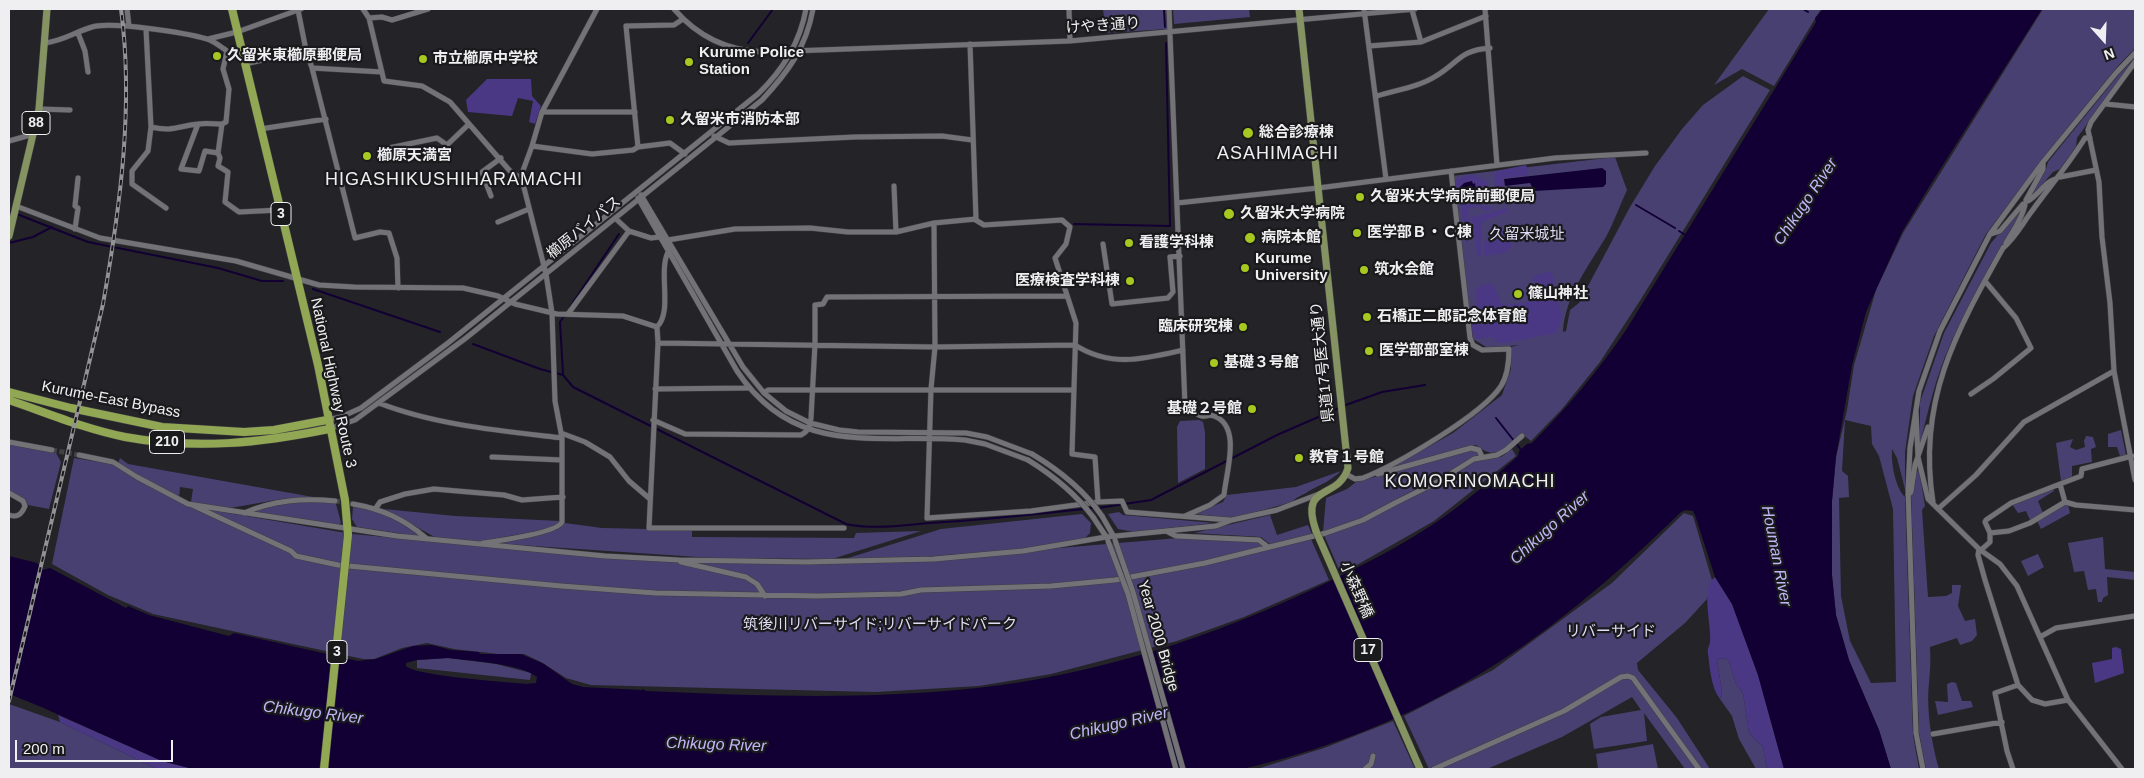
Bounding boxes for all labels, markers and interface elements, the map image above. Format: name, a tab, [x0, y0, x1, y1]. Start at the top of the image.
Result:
street label: けやき通り	[1065, 14, 1141, 38]
north arrow	[2079, 15, 2129, 65]
place label: Kurume Police Station	[699, 44, 804, 79]
text: N	[2102, 45, 2117, 63]
place label: 久留米東櫛原郵便局	[227, 47, 362, 65]
marker: 久留米東櫛原郵便局	[211, 50, 223, 62]
place label: 市立櫛原中学校	[433, 50, 538, 68]
marker: 市立櫛原中学校	[417, 53, 429, 65]
marker: Kurume Police Station	[683, 56, 695, 68]
place label: 久留米市消防本部	[680, 111, 800, 129]
road number: 88	[22, 112, 50, 134]
marker: 久留米市消防本部	[664, 114, 676, 126]
place label: 総合診療棟	[1259, 124, 1334, 142]
marker: 総合診療棟	[1241, 126, 1255, 140]
district label: ASAHIMACHI	[1216, 143, 1340, 165]
place label: 櫛原天満宮	[377, 147, 452, 165]
marker: 櫛原天満宮	[361, 150, 373, 162]
water label: Chikugo River	[1770, 155, 1842, 249]
district label: HIGASHIKUSHIHARAMACHI	[322, 169, 586, 191]
place label: 久留米大学病院前郵便局	[1370, 188, 1535, 206]
marker: 久留米大学病院前郵便局	[1354, 191, 1366, 203]
street label: 櫛原バイパス	[543, 193, 625, 263]
road number: 3	[271, 202, 291, 225]
place label: 久留米大学病院	[1240, 205, 1345, 223]
marker: 久留米大学病院	[1222, 207, 1236, 221]
place label: 医学部Ｂ・Ｃ棟	[1367, 224, 1472, 242]
park label: 久留米城址	[1490, 226, 1564, 244]
marker: 医学部Ｂ・Ｃ棟	[1351, 227, 1363, 239]
place label: 病院本館	[1261, 229, 1321, 247]
marker: 病院本館	[1243, 231, 1257, 245]
place label: 看護学科棟	[1139, 234, 1214, 252]
marker: 看護学科棟	[1123, 237, 1135, 249]
place label: Kurume University	[1255, 250, 1328, 285]
place label: 筑水会館	[1374, 261, 1434, 279]
marker: Kurume University	[1239, 262, 1251, 274]
marker: 筑水会館	[1358, 264, 1370, 276]
place label: 医療検査学科棟	[1015, 272, 1120, 290]
marker: 医療検査学科棟	[1124, 275, 1136, 287]
place label: 篠山神社	[1528, 285, 1588, 303]
marker: 篠山神社	[1512, 288, 1524, 300]
street label: National Highway Route 3	[306, 296, 360, 470]
street label: 県道17号医大通り	[1308, 301, 1338, 423]
place label: 石橋正二郎記念体育館	[1377, 308, 1527, 326]
marker: 石橋正二郎記念体育館	[1361, 311, 1373, 323]
place label: 臨床研究棟	[1158, 318, 1233, 336]
marker: 臨床研究棟	[1237, 321, 1249, 333]
place label: 医学部部室棟	[1379, 342, 1469, 360]
marker: 医学部部室棟	[1363, 345, 1375, 357]
place label: 基礎３号館	[1224, 354, 1299, 372]
marker: 基礎３号館	[1208, 357, 1220, 369]
street label: Kurume-East Bypass	[40, 378, 182, 422]
place label: 基礎２号館	[1167, 400, 1242, 418]
marker: 基礎２号館	[1246, 403, 1258, 415]
road number: 210	[150, 431, 184, 454]
place label: 教育１号館	[1309, 449, 1384, 467]
marker: 教育１号館	[1293, 452, 1305, 464]
district label: KOMORINOMACHI	[1383, 471, 1557, 493]
water label: Chikugo River	[1506, 487, 1594, 569]
water label: Houman River	[1757, 504, 1795, 608]
street label: 小森野橋	[1336, 559, 1376, 621]
street label: Year 2000 Bridge	[1133, 578, 1183, 694]
park label: 筑後川リバーサイド;リバーサイドパーク	[743, 616, 1017, 634]
park label: リバーサイド	[1566, 623, 1656, 641]
road number: 17	[1354, 638, 1382, 662]
road number: 3	[327, 640, 347, 664]
water label: Chikugo River	[262, 697, 364, 729]
water label: Chikugo River	[1068, 703, 1170, 745]
scale bar	[18, 730, 175, 762]
water label: Chikugo River	[665, 734, 767, 756]
text: 200 m	[23, 740, 65, 757]

